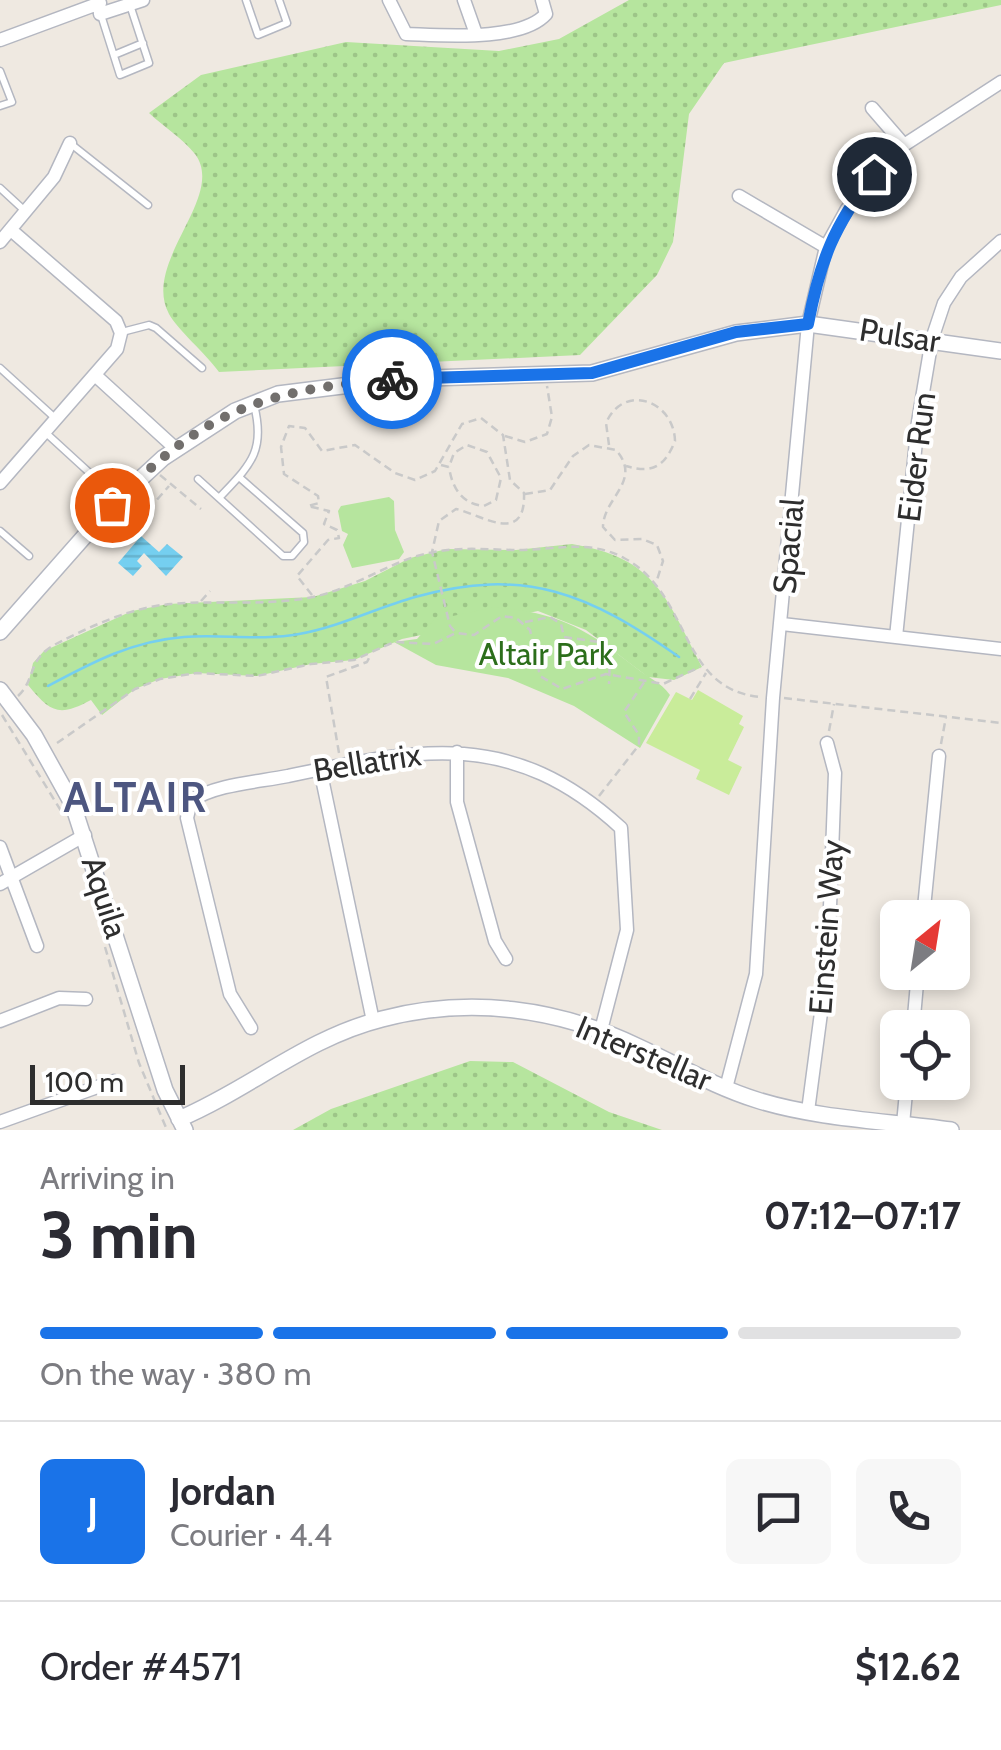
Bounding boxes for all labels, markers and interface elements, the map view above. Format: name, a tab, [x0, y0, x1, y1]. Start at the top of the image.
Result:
pin	[832, 132, 917, 217]
icon: home	[847, 147, 902, 202]
street label: Pulsar	[857, 309, 944, 361]
courier	[342, 329, 442, 429]
icon: bike	[365, 352, 420, 407]
street label: Eider Run	[889, 390, 943, 524]
pin	[70, 463, 155, 548]
icon: bag	[85, 478, 140, 533]
street label: Spacial	[764, 496, 812, 595]
park label: Altair Park	[479, 634, 614, 673]
street label: Bellatrix	[310, 734, 424, 790]
district label: ALTAIR	[63, 771, 209, 823]
street label: Einstein Way	[800, 838, 852, 1016]
street label: Aquila	[74, 851, 137, 943]
north arrow	[880, 900, 970, 990]
map controls	[880, 900, 970, 1100]
street label: Interstellar	[570, 1007, 718, 1099]
button: locate	[880, 1010, 970, 1100]
scale bar	[30, 1060, 185, 1104]
text: 100 m	[45, 1065, 124, 1099]
text: Arriving in	[40, 1158, 175, 1197]
text: 07:12–07:17	[764, 1192, 961, 1239]
text: 3 min	[40, 1195, 198, 1274]
text: On the way · 380 m	[40, 1354, 312, 1393]
button: chat	[726, 1459, 831, 1564]
button: phone	[856, 1459, 961, 1564]
text: Jordan	[170, 1468, 276, 1515]
text: J	[87, 1488, 98, 1535]
text: Courier · 4.4	[170, 1515, 332, 1554]
text: Order #4571	[40, 1643, 242, 1690]
text: $12.62	[855, 1643, 961, 1690]

